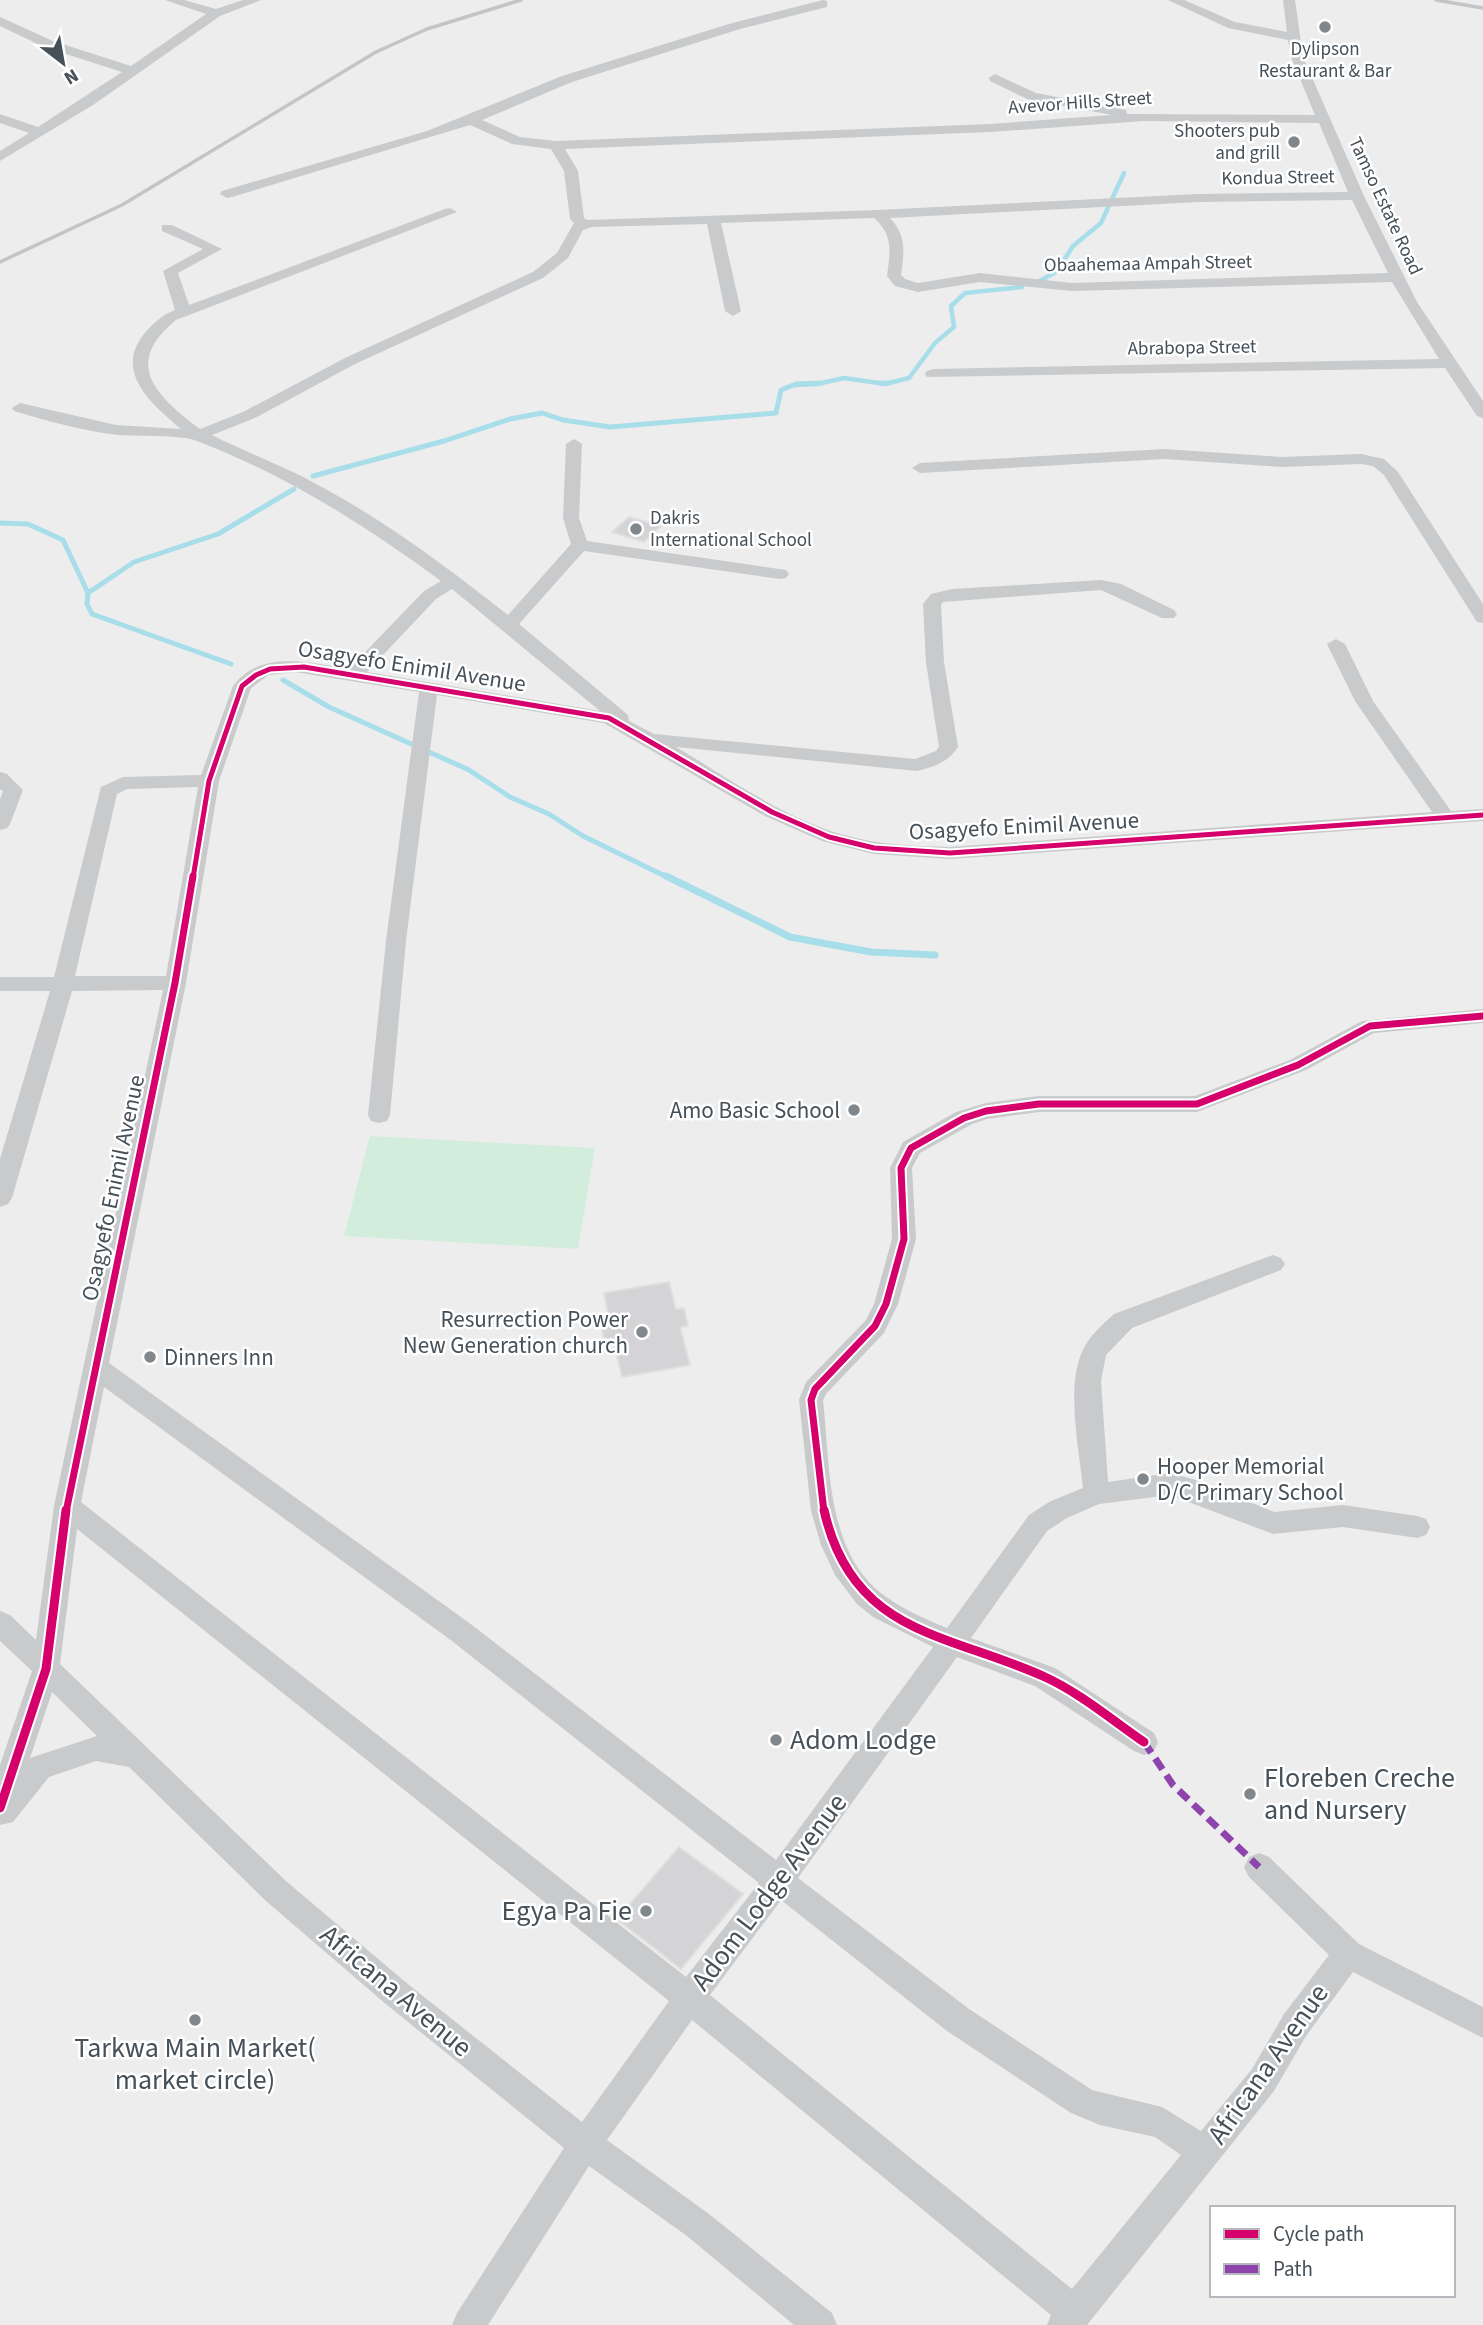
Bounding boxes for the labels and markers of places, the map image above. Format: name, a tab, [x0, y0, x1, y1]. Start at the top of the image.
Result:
marker: Dylipson Restaurant & Bar	[1317, 19, 1333, 35]
place label: Dylipson Restaurant & Bar	[1259, 36, 1392, 85]
place label: Shooters pub and grill	[1174, 118, 1280, 167]
marker: Shooters pub and grill	[1286, 134, 1302, 150]
place label: Dakris International School	[650, 505, 812, 554]
marker: Dakris International School	[628, 521, 644, 537]
place label: Amo Basic School	[670, 1094, 840, 1127]
marker: Amo Basic School	[846, 1102, 862, 1118]
place label: Resurrection Power New Generation church	[403, 1303, 629, 1362]
marker: Resurrection Power New Generation church	[634, 1324, 650, 1340]
place label: Dinners Inn	[164, 1341, 274, 1374]
marker: Dinners Inn	[142, 1349, 158, 1365]
place label: Hooper Memorial D/C Primary School	[1157, 1450, 1344, 1509]
marker: Hooper Memorial D/C Primary School	[1135, 1471, 1151, 1487]
place label: Adom Lodge	[790, 1720, 936, 1760]
marker: Adom Lodge	[768, 1732, 784, 1748]
place label: Floreben Creche and Nursery	[1264, 1758, 1455, 1830]
marker: Floreben Creche and Nursery	[1242, 1786, 1258, 1802]
place label: Egya Pa Fie	[502, 1891, 632, 1931]
marker: Egya Pa Fie	[638, 1903, 654, 1919]
marker: Tarkwa Main Market( market circle)	[187, 2012, 203, 2028]
place label: Tarkwa Main Market( market circle)	[74, 2028, 316, 2100]

